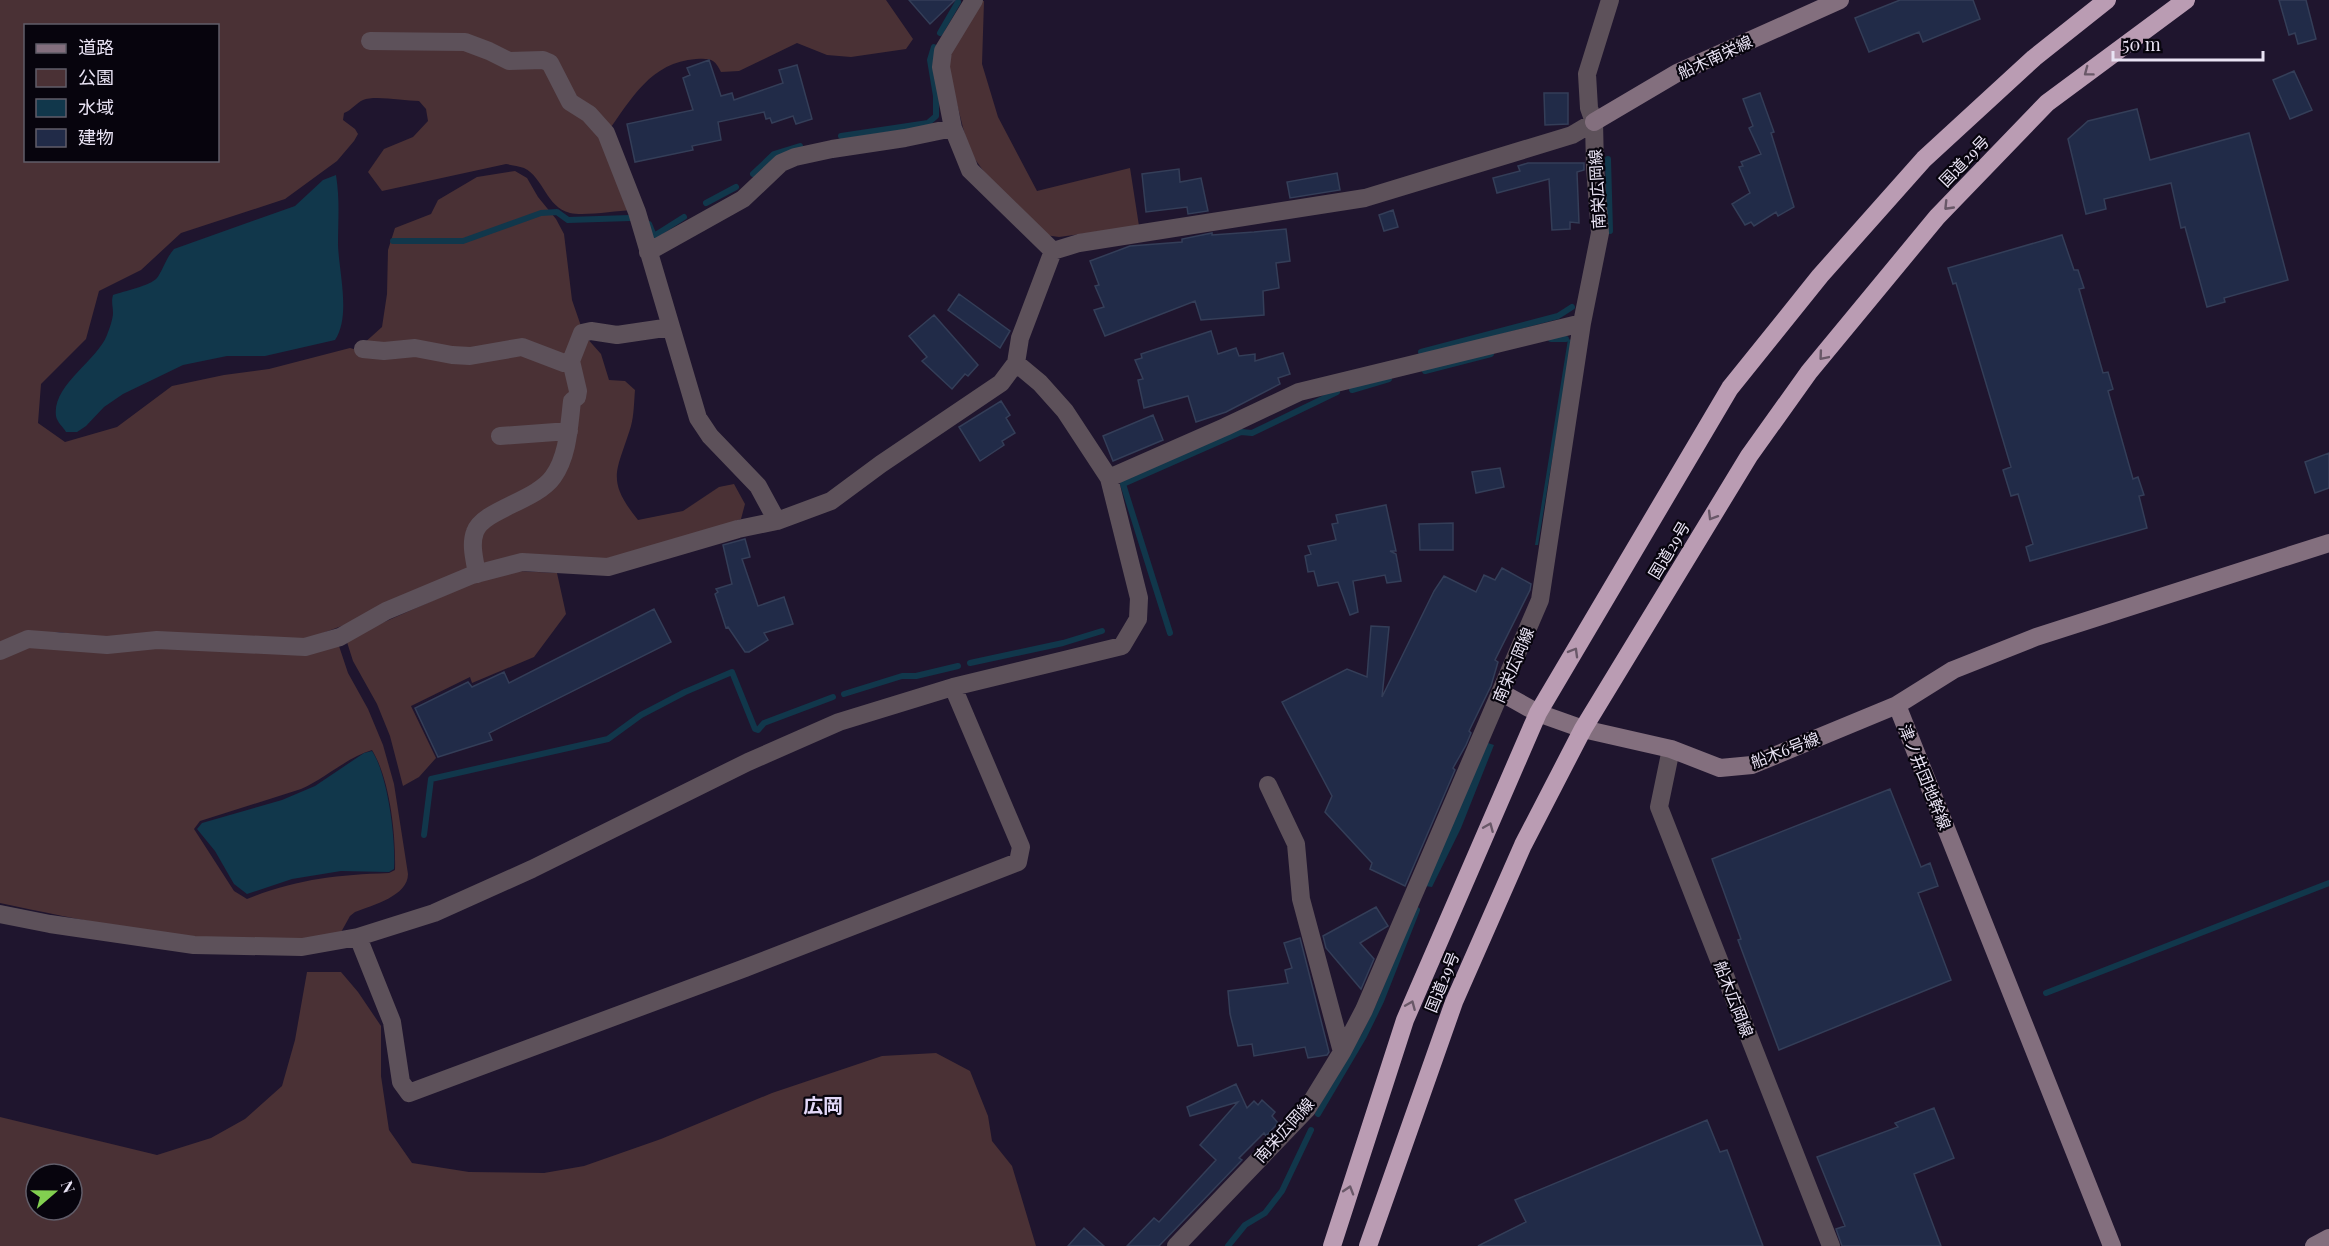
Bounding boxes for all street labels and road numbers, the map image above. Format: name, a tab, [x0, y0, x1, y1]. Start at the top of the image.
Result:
street label: 船木南栄線	[1674, 30, 1755, 83]
street label: 国道29号	[1934, 130, 1993, 191]
street label: 南栄広岡線	[1584, 149, 1609, 230]
street label: 国道29号	[1643, 517, 1694, 582]
street label: 南栄広岡線	[1487, 624, 1538, 706]
street label: 津ノ井団地幹線	[1895, 721, 1956, 833]
street label: 船木6号線	[1747, 727, 1822, 772]
street label: 国道29号	[1420, 948, 1463, 1015]
street label: 船木広岡線	[1710, 958, 1759, 1040]
street label: 南栄広岡線	[1249, 1093, 1318, 1166]

